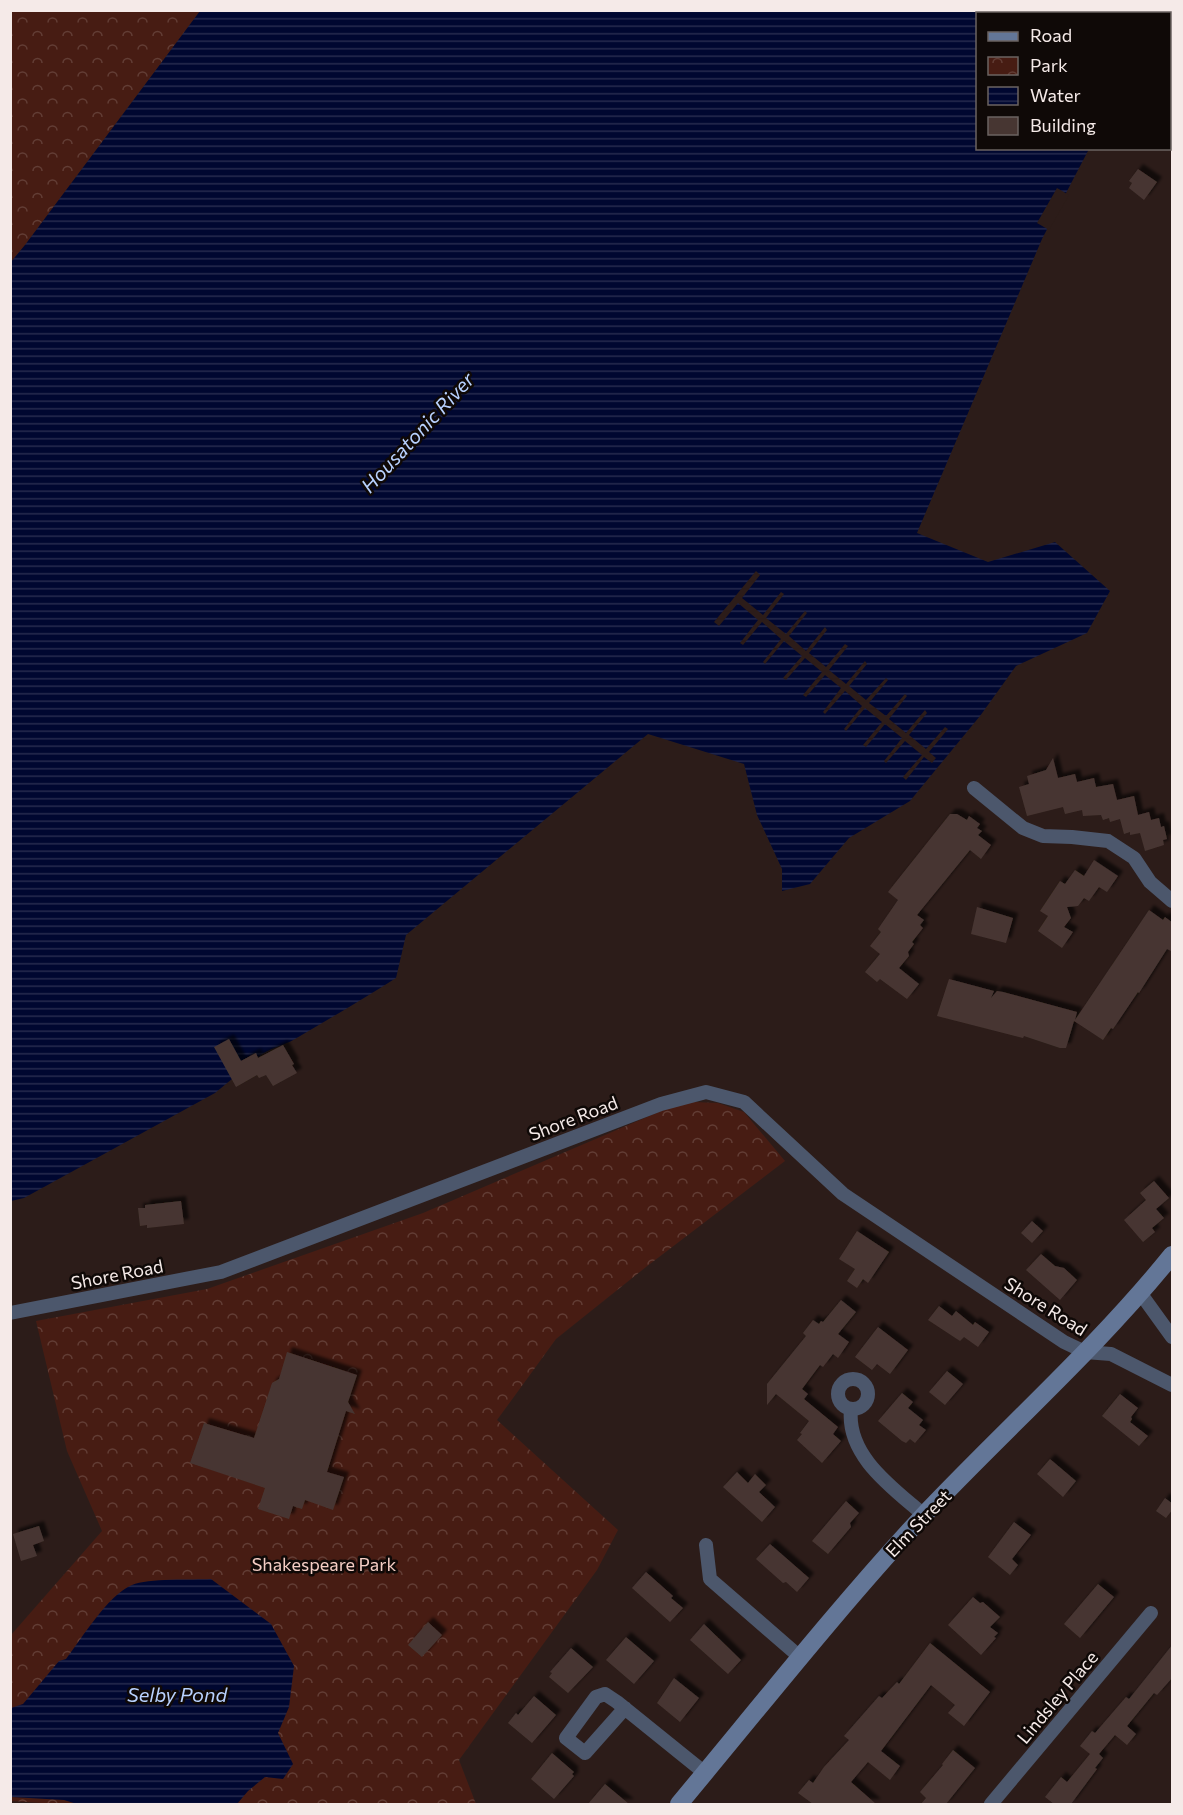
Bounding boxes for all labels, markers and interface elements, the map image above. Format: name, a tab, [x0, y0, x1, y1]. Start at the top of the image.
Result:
legend	[976, 12, 1171, 150]
text: Road	[1030, 24, 1072, 46]
text: Park	[1030, 54, 1068, 76]
text: Water	[1030, 84, 1081, 106]
text: Building	[1030, 114, 1096, 136]
water label: Housatonic River	[355, 366, 479, 497]
street label: Shore Road	[525, 1091, 621, 1145]
street label: Shore Road	[69, 1254, 165, 1294]
street label: Shore Road	[1001, 1272, 1091, 1340]
street label: Elm Street	[880, 1485, 956, 1561]
park label: Shakespeare Park	[252, 1553, 396, 1575]
street label: Lindsley Place	[1012, 1646, 1102, 1748]
water label: Selby Pond	[127, 1682, 228, 1706]

